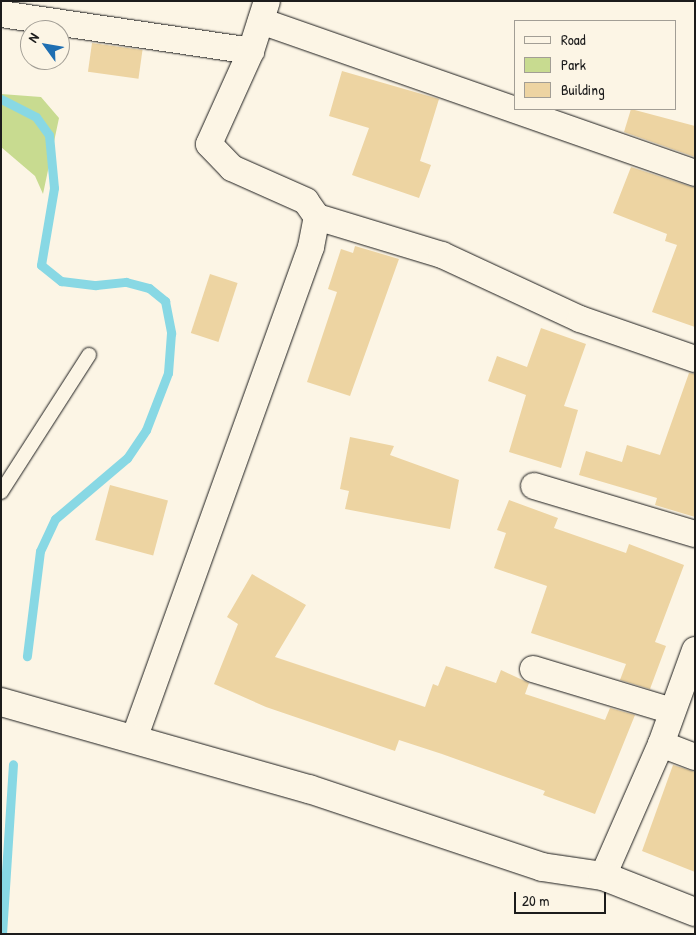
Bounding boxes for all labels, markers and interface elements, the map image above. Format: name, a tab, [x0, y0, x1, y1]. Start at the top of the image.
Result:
north arrow	[20, 20, 70, 70]
legend	[514, 20, 676, 110]
text: N	[23, 29, 43, 46]
text: Road	[561, 29, 586, 50]
text: Park	[561, 54, 586, 75]
text: Building	[561, 79, 605, 100]
scale bar	[516, 882, 608, 914]
text: 20 m	[522, 890, 549, 911]

